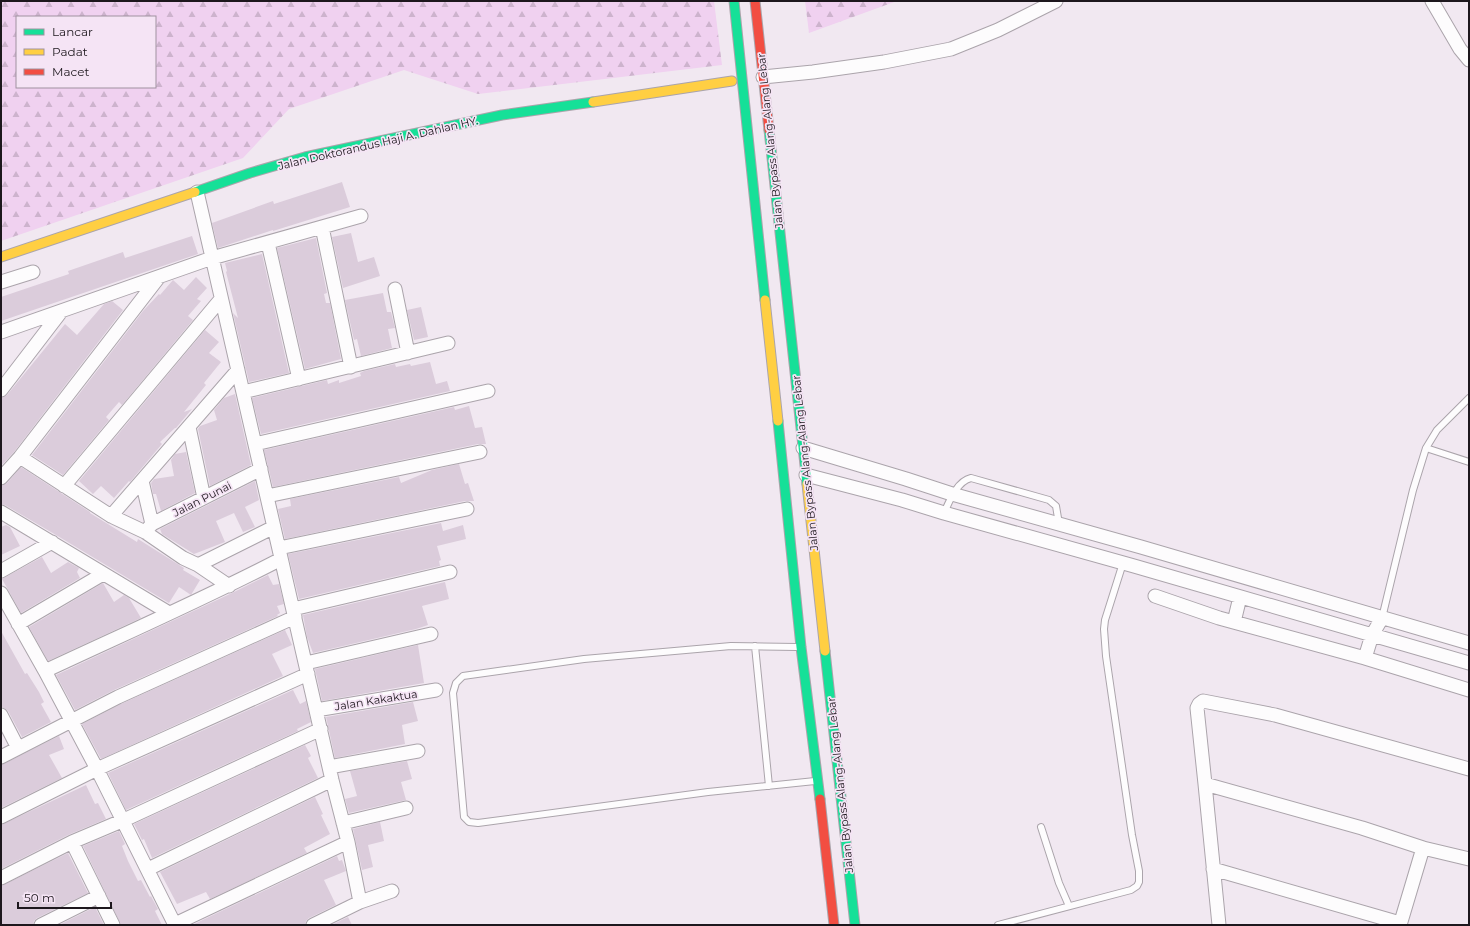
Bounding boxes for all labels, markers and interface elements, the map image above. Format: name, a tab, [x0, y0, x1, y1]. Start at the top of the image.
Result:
legend	[16, 16, 156, 88]
text: Lancar	[52, 24, 93, 39]
text: Padat	[52, 44, 88, 59]
street label: Jalan Bypass Alang-Alang Lebar	[754, 53, 786, 230]
text: Macet	[52, 64, 89, 79]
street label: Jalan Doktorandus Haji A. Dahlan HY.	[276, 113, 479, 173]
street label: Jalan Bypass Alang-Alang Lebar	[789, 375, 821, 552]
street label: Jalan Punai	[169, 478, 234, 520]
street label: Jalan Kakaktua	[333, 687, 418, 714]
street label: Jalan Bypass Alang-Alang Lebar	[824, 697, 856, 874]
scale bar	[18, 884, 111, 910]
text: 50 m	[24, 890, 55, 905]

